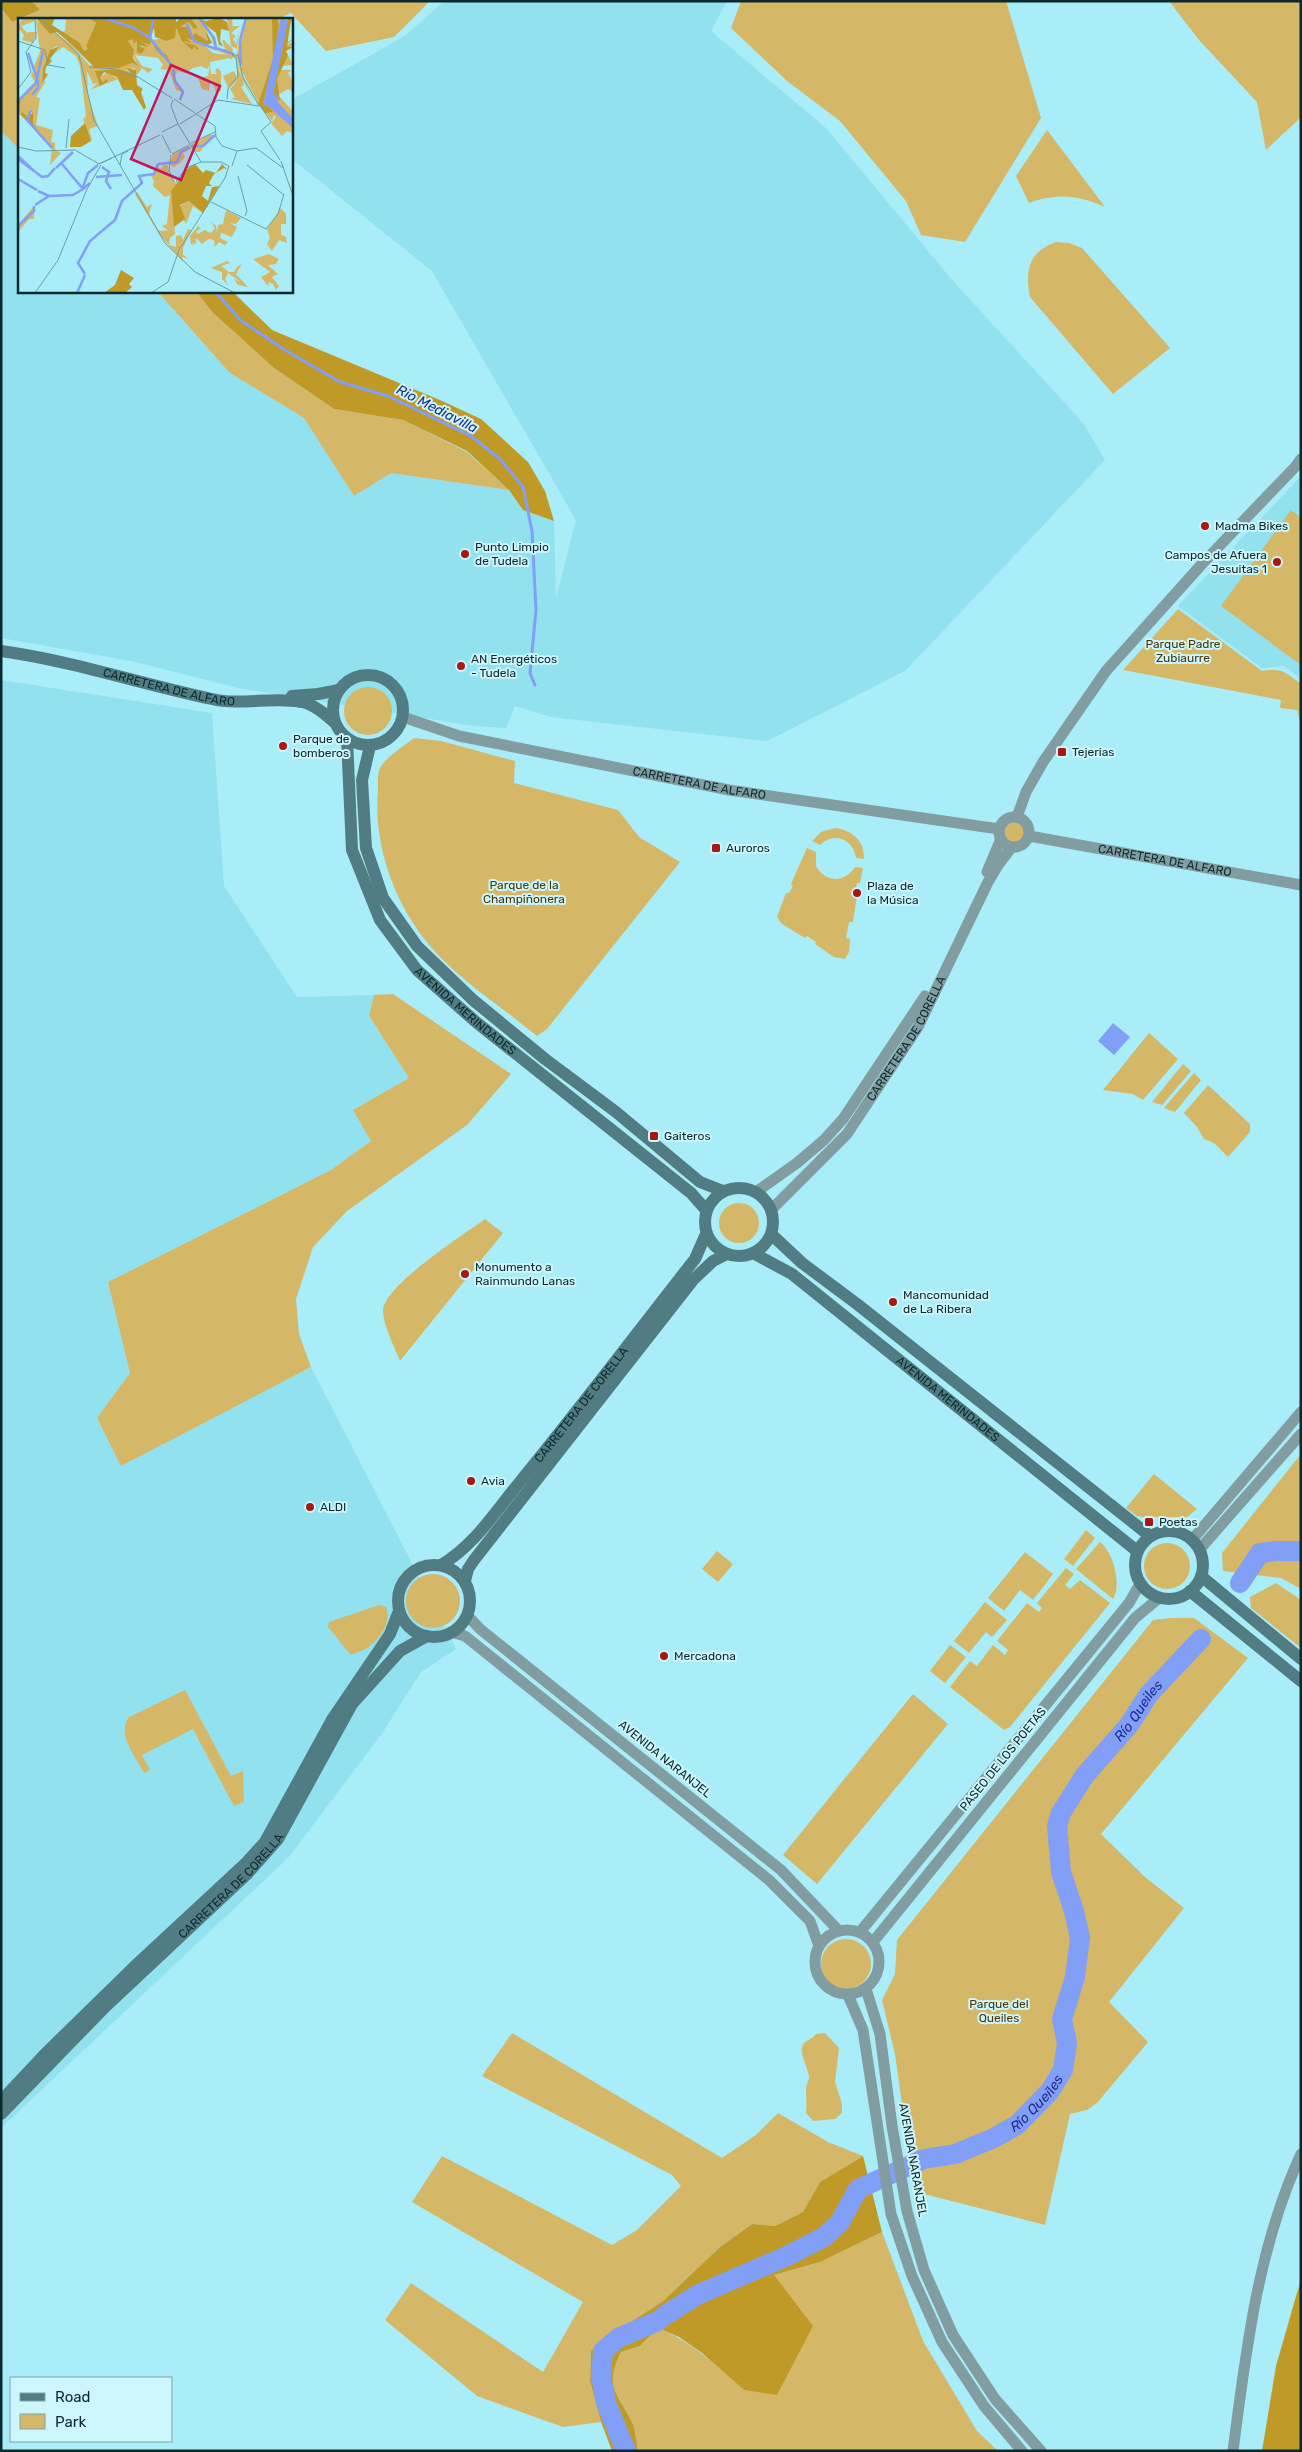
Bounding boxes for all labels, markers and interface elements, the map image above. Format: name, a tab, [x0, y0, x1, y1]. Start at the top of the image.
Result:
inset map	[18, 18, 292, 292]
water label: Rio Mediavilla	[393, 381, 481, 437]
place label: Madma Bikes	[1215, 519, 1288, 533]
marker: Madma Bikes	[1199, 520, 1211, 532]
place label: Punto Limpio de Tudela	[475, 540, 549, 568]
marker: Punto Limpio de Tudela	[459, 548, 471, 560]
place label: Campos de Afuera Jesuitas 1	[1165, 548, 1267, 576]
marker: Campos de Afuera Jesuitas 1	[1271, 556, 1283, 568]
park label: Parque Padre Zubiaurre	[1145, 637, 1221, 665]
place label: AN Energéticos - Tudela	[471, 652, 557, 680]
marker: AN Energéticos - Tudela	[455, 660, 467, 672]
street label: CARRETERA DE ALFARO	[101, 665, 235, 709]
place label: Parque de bomberos	[293, 732, 350, 760]
marker: Parque de bomberos	[277, 740, 289, 752]
place label: Tejerias	[1072, 745, 1115, 759]
marker: Tejerias	[1056, 746, 1068, 758]
street label: CARRETERA DE ALFARO	[631, 764, 767, 802]
place label: Auroros	[726, 841, 770, 855]
marker: Auroros	[710, 842, 722, 854]
street label: CARRETERA DE ALFARO	[1097, 842, 1233, 879]
park label: Parque de la Champiñonera	[483, 878, 565, 906]
place label: Plaza de la Música	[867, 879, 919, 907]
marker: Plaza de la Música	[851, 887, 863, 899]
street label: AVENIDA MERINDADES	[412, 964, 519, 1058]
street label: CARRETERA DE CORELLA	[864, 974, 949, 1104]
place label: Gaiteros	[664, 1129, 711, 1143]
marker: Gaiteros	[648, 1130, 660, 1142]
place label: Monumento a Rainmundo Lanas	[475, 1260, 575, 1288]
marker: Monumento a Rainmundo Lanas	[459, 1268, 471, 1280]
place label: Mancomunidad de La Ribera	[903, 1288, 989, 1316]
marker: Mancomunidad de La Ribera	[887, 1296, 899, 1308]
street label: CARRETERA DE CORELLA	[532, 1344, 631, 1465]
street label: AVENIDA MERINDADES	[893, 1353, 1002, 1445]
place label: Avia	[481, 1474, 505, 1488]
marker: Avia	[465, 1475, 477, 1487]
place label: ALDI	[320, 1500, 346, 1514]
marker: ALDI	[304, 1501, 316, 1513]
place label: Poetas	[1159, 1515, 1198, 1529]
marker: Poetas	[1143, 1516, 1155, 1528]
place label: Mercadona	[674, 1649, 736, 1663]
marker: Mercadona	[658, 1650, 670, 1662]
water label: Río Queiles	[1110, 1677, 1166, 1745]
street label: PASEO DE LOS POETAS	[957, 1704, 1049, 1814]
street label: AVENIDA NARANJEL	[616, 1717, 714, 1801]
street label: CARRETERA DE CORELLA	[176, 1831, 287, 1942]
park label: Parque del Queiles	[969, 1997, 1029, 2025]
water label: Río Queiles	[1007, 2072, 1067, 2136]
street label: AVENIDA NARANJEL	[896, 2102, 930, 2218]
legend	[10, 2377, 172, 2442]
text: Road	[55, 2388, 91, 2406]
text: Park	[55, 2413, 86, 2431]

